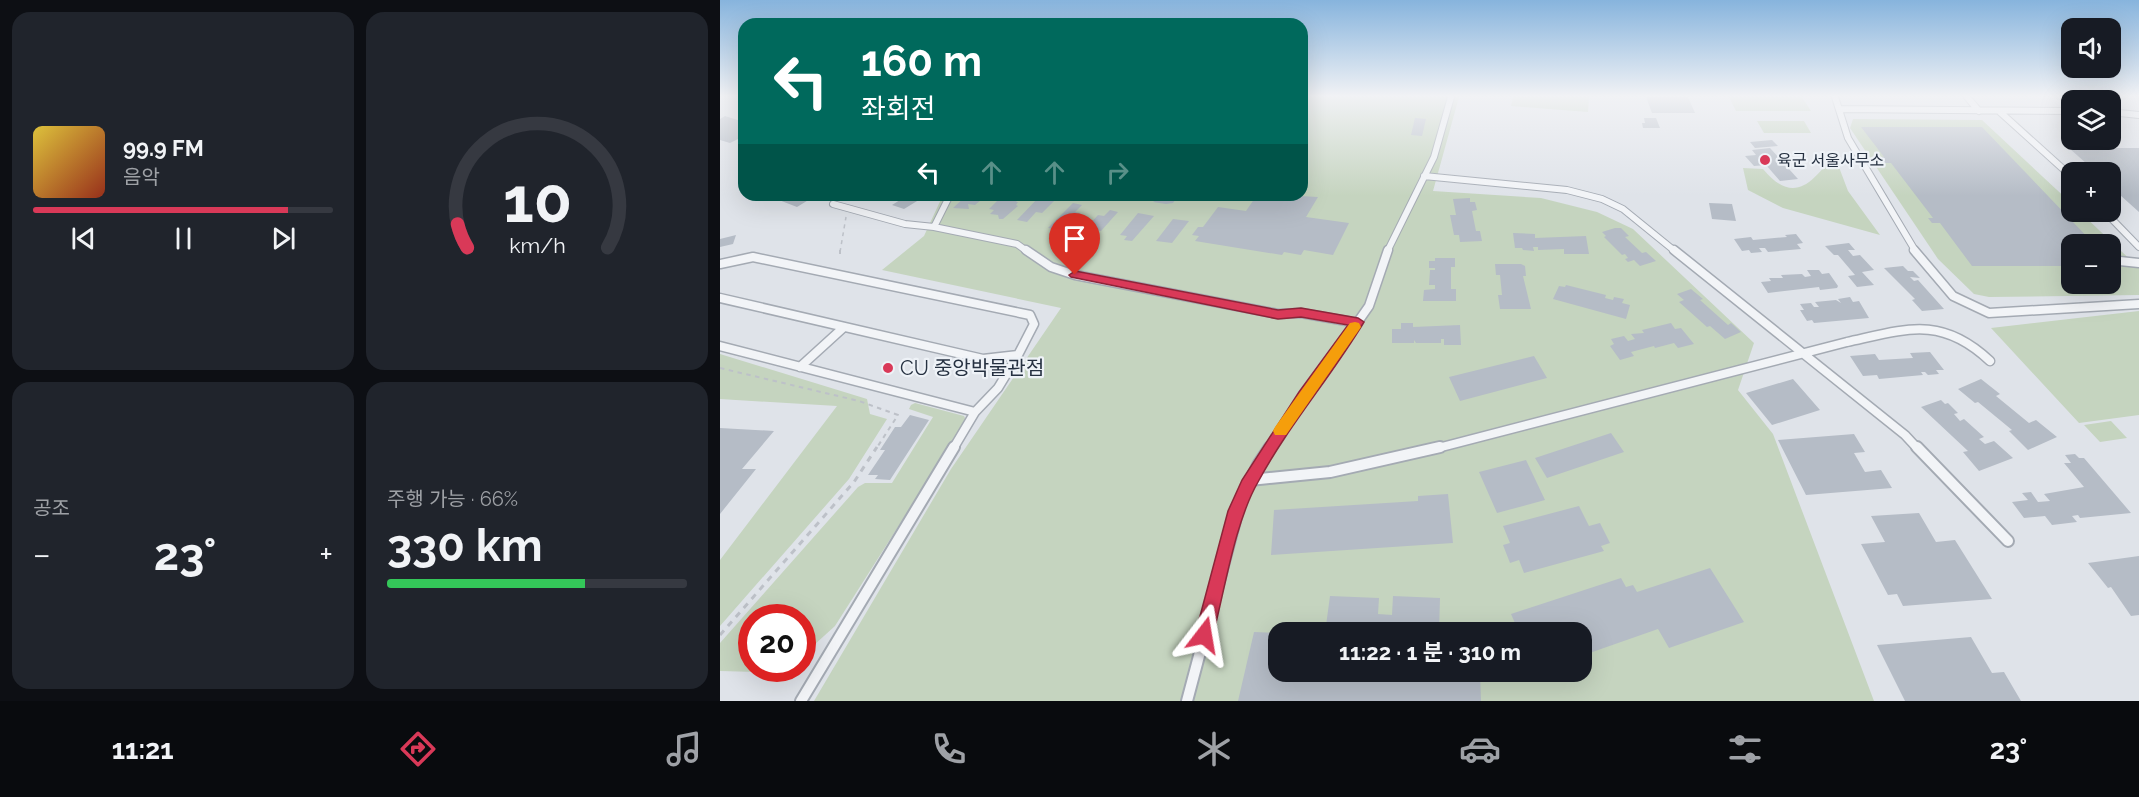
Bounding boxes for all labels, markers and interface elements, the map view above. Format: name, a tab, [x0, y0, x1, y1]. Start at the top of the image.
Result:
map controls	[2061, 18, 2121, 294]
button: sound	[2061, 18, 2121, 78]
text: 160 m	[861, 37, 982, 86]
icon: left	[762, 42, 840, 120]
button: layers	[2061, 90, 2121, 150]
text: 좌회전	[861, 93, 936, 124]
text: 99.9 FM	[123, 135, 204, 161]
place label: 육군 서울사무소	[1777, 151, 1884, 170]
marker: 육군 서울사무소	[1758, 153, 1772, 167]
icon: left	[912, 156, 945, 189]
icon: ahead	[975, 156, 1008, 189]
icon: ahead	[1038, 156, 1071, 189]
icon: right	[1101, 156, 1134, 189]
button: +	[2061, 162, 2121, 222]
text: 10	[502, 163, 572, 237]
text: 음악	[123, 165, 160, 189]
pin	[1049, 213, 1100, 275]
icon: previous	[67, 222, 100, 255]
icon: pause	[167, 222, 200, 255]
icon: next	[267, 222, 300, 255]
icon: arrive	[1058, 222, 1091, 255]
text: km/h	[509, 233, 565, 258]
button: −	[2061, 234, 2121, 294]
place label: CU 중앙박물관점	[900, 356, 1044, 380]
marker: CU 중앙박물관점	[881, 361, 895, 375]
text: 주행 가능 · 66%	[387, 487, 518, 511]
text: 공조	[33, 496, 70, 520]
text: 330 km	[387, 519, 543, 572]
text: 23°	[154, 528, 216, 581]
text: −	[33, 535, 51, 574]
text: +	[319, 535, 333, 574]
position arrow	[1172, 603, 1236, 667]
speed limit sign: 20	[738, 604, 816, 682]
text: 11:22 · 1 분 · 310 m	[1339, 639, 1521, 665]
icon: directions	[397, 728, 439, 770]
icon: music	[663, 728, 705, 770]
icon: phone	[928, 728, 970, 770]
icon: climate	[1193, 728, 1235, 770]
icon: car	[1459, 728, 1501, 770]
icon: filters	[1724, 728, 1766, 770]
text: 11:21	[112, 734, 174, 765]
text: 23°	[1990, 734, 2027, 765]

